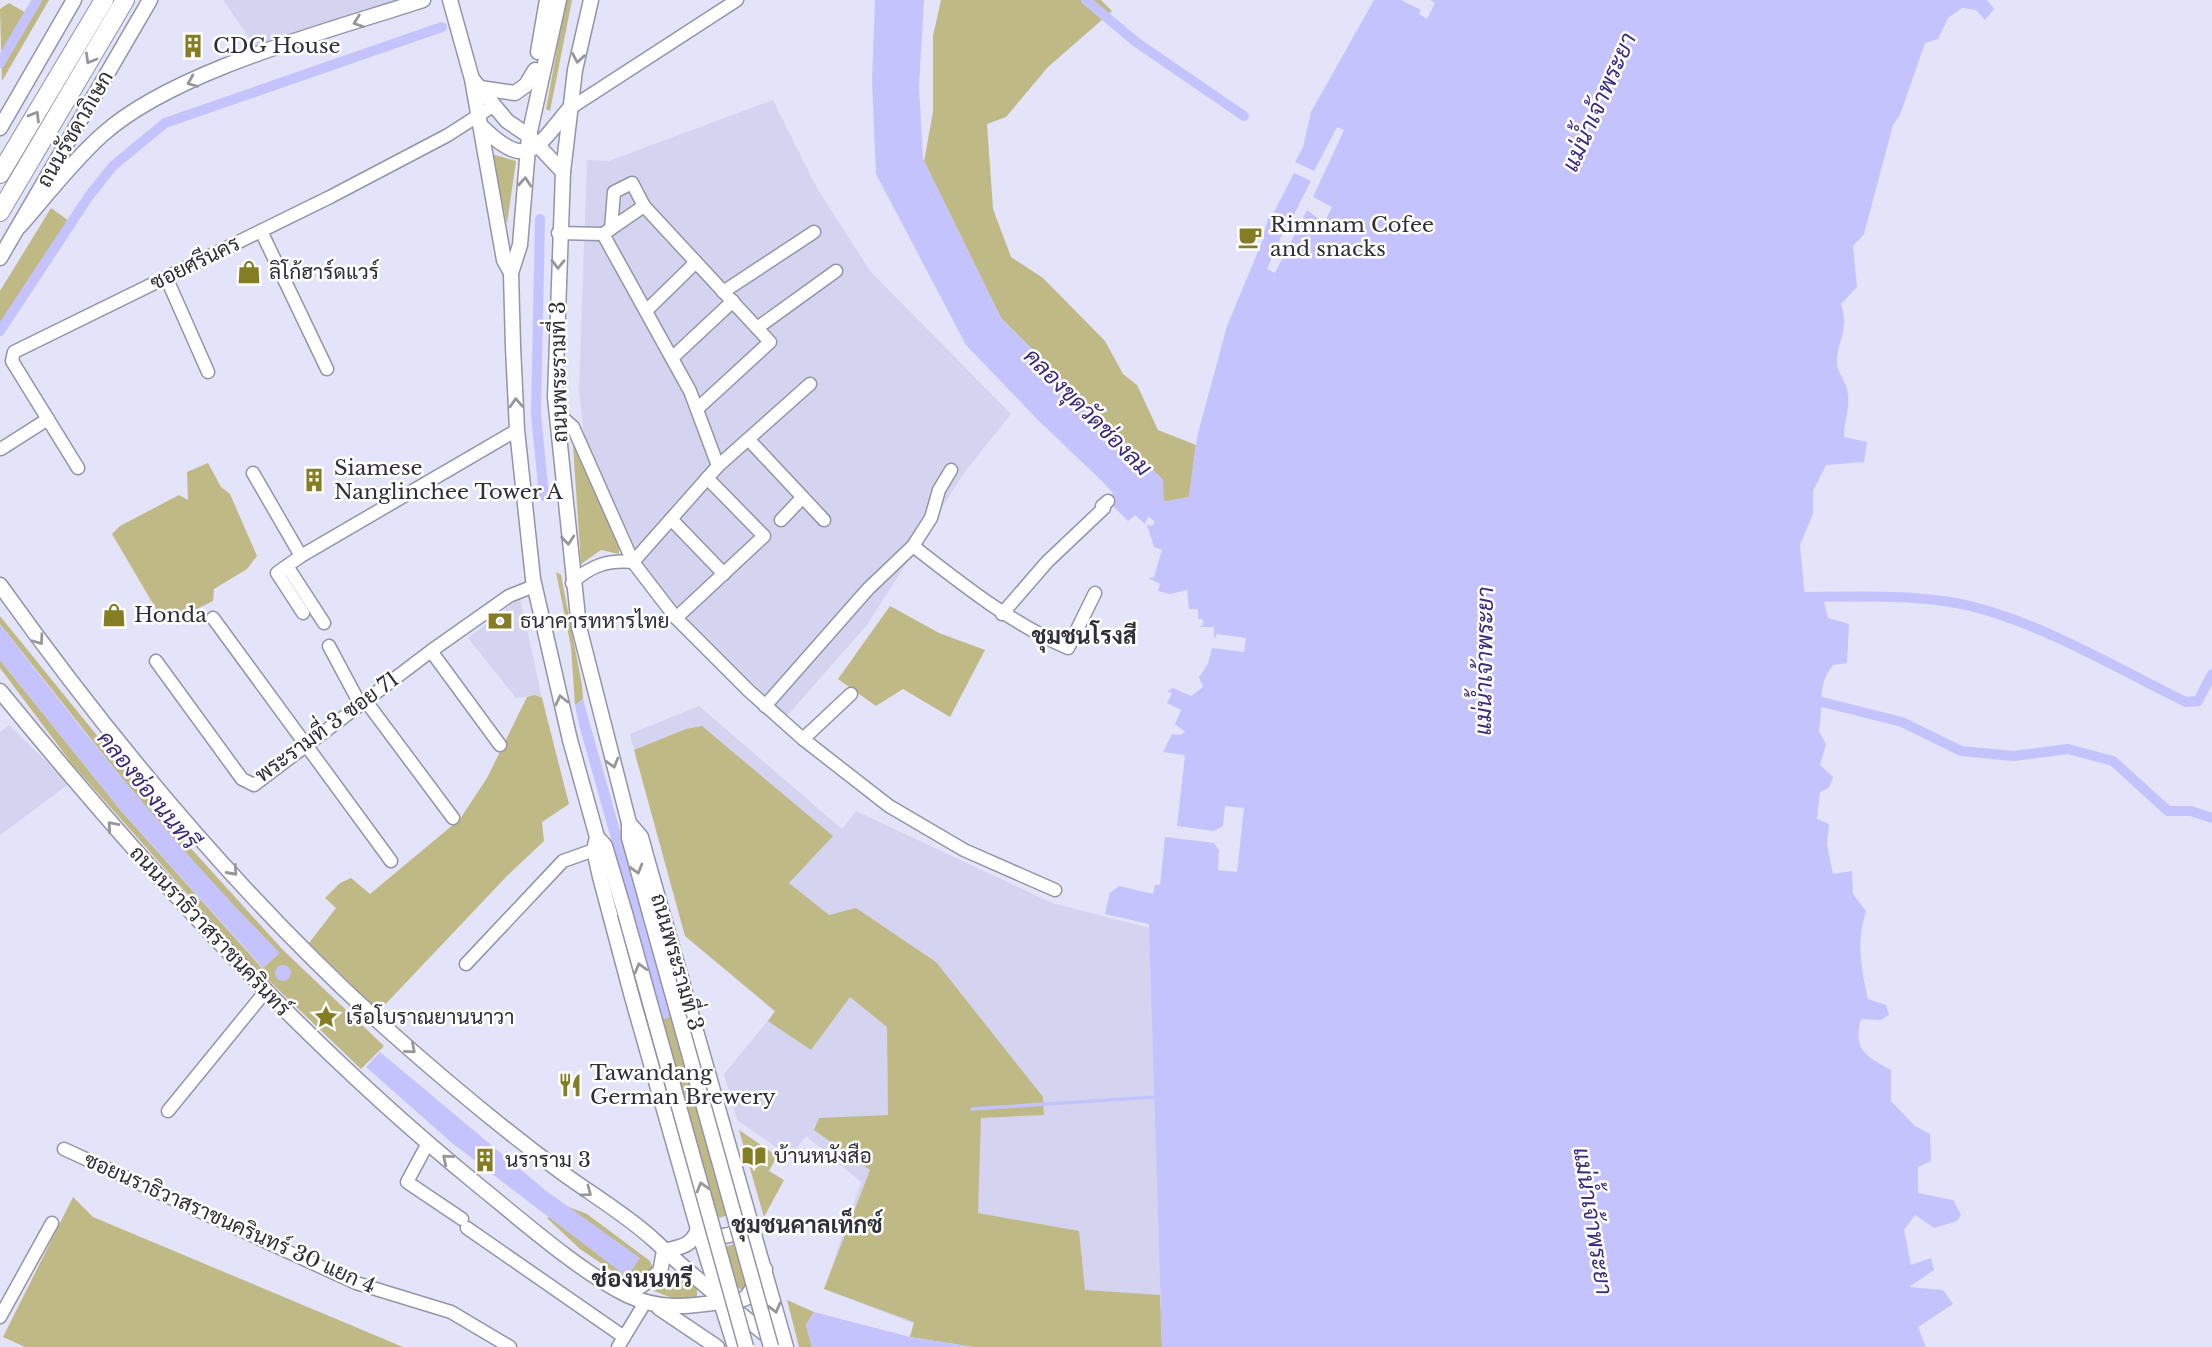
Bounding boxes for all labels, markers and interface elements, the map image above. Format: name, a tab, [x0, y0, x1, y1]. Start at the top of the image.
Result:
one-way arrow	[353, 14, 365, 28]
water label: แม่น้ำเจ้าพระยา	[1551, 26, 1642, 176]
building icon: CDG House	[179, 32, 207, 60]
place label: CDG House	[213, 33, 340, 59]
one-way arrow	[86, 51, 99, 64]
one-way arrow	[571, 52, 586, 64]
street label: ถนนรัชดาภิเษก	[31, 66, 119, 192]
one-way arrow	[187, 73, 199, 87]
one-way arrow	[27, 110, 40, 123]
one-way arrow	[517, 177, 532, 188]
place label: Rimnam Cofee and snacks	[1270, 212, 1434, 262]
cafe icon: Rimnam Cofee and snacks	[1236, 223, 1264, 251]
street label: ซอยศรีนคร	[146, 230, 244, 296]
shop icon: ลิโก้ฮาร์ดแวร์	[235, 258, 263, 286]
place label: ลิโก้ฮาร์ดแวร์	[269, 258, 379, 285]
one-way arrow	[550, 259, 565, 270]
street label: ถนนพระรามที่ 3	[538, 301, 573, 443]
water label: คลองขุดวัดช่องลม	[1017, 342, 1158, 483]
one-way arrow	[508, 397, 523, 408]
place label: Siamese Nanglinchee Tower A	[334, 455, 564, 505]
building icon: Siamese Nanglinchee Tower A	[300, 466, 328, 494]
one-way arrow	[560, 535, 575, 546]
water label: แม่น้ำเจ้าพระยา	[1463, 586, 1499, 736]
shop icon: Honda	[100, 601, 128, 629]
place label: Honda	[134, 602, 207, 628]
bank icon: ธนาคารทหารไทย	[486, 607, 514, 635]
place label: ธนาคารทหารไทย	[520, 608, 669, 634]
district label: ชุมชนโรงสี	[1031, 620, 1137, 653]
one-way arrow	[31, 632, 44, 645]
street label: พระรามที่ 3 ซอย 71	[246, 660, 404, 788]
one-way arrow	[555, 694, 569, 706]
water label: คลองช่องนนทรี	[92, 724, 206, 857]
one-way arrow	[604, 757, 619, 769]
one-way arrow	[108, 822, 120, 835]
street label: ถนนนราธิวาสราชนครินทร์	[124, 840, 297, 1022]
one-way arrow	[629, 862, 643, 874]
one-way arrow	[224, 863, 237, 876]
street label: ถนนพระรามที่ 3	[645, 888, 716, 1034]
one-way arrow	[634, 962, 649, 974]
place icon: เรือโบราณยานนาวา	[312, 1003, 340, 1031]
place label: เรือโบราณยานนาวา	[346, 1003, 514, 1030]
one-way arrow	[402, 1041, 415, 1053]
place label: Tawandang German Brewery	[590, 1060, 776, 1110]
restaurant icon: Tawandang German Brewery	[556, 1071, 584, 1099]
library icon: บ้านหนังสือ	[740, 1142, 768, 1170]
place label: บ้านหนังสือ	[774, 1142, 872, 1169]
water label: แม่น้ำเจ้าพระยา	[1568, 1144, 1624, 1297]
street label: ซอยนราธิวาสราชนครินทร์ 30 แยก 4	[80, 1146, 380, 1299]
building icon: นราราม 3	[471, 1146, 499, 1174]
place label: นราราม 3	[505, 1147, 591, 1173]
one-way arrow	[442, 1155, 455, 1167]
one-way arrow	[696, 1181, 710, 1193]
one-way arrow	[580, 1184, 592, 1196]
district label: ชุมชนคาลเท็กซ์	[731, 1207, 884, 1242]
district label: ช่องนนทรี	[591, 1264, 693, 1293]
one-way arrow	[767, 1302, 782, 1314]

